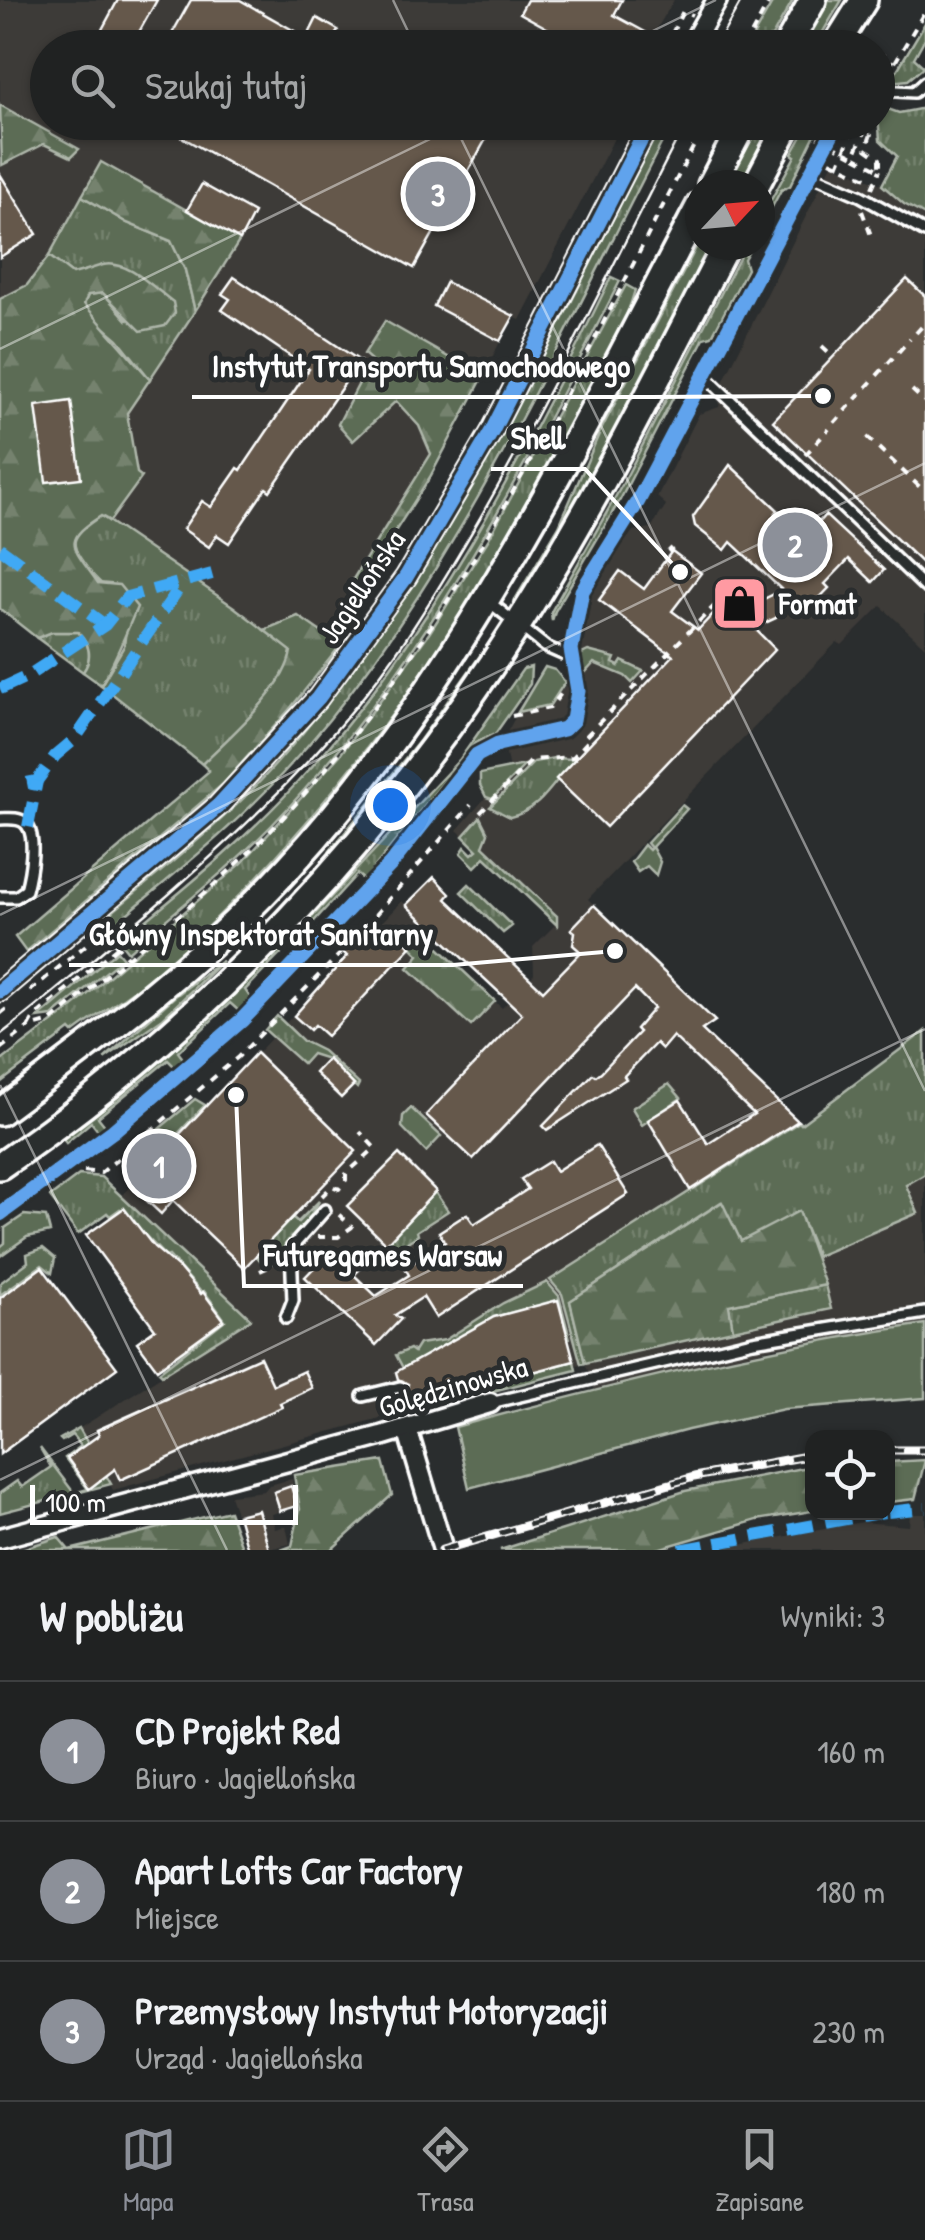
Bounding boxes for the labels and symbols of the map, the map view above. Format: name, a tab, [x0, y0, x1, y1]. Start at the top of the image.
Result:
pin: 3	[406, 156, 470, 232]
north arrow	[685, 170, 775, 260]
callout: Instytut Transportu Samochodowego	[192, 335, 651, 397]
text: Instytut Transportu Samochodowego	[212, 344, 630, 388]
callout: Shell	[491, 407, 585, 469]
text: Shell	[511, 416, 567, 459]
pin: 2	[762, 508, 828, 582]
street label: Jagiellońska	[308, 522, 414, 651]
shop icon: Format	[710, 574, 770, 634]
place label: Format	[778, 583, 858, 623]
your location	[365, 780, 416, 831]
callout: Główny Inspektorat Sanitarny	[69, 903, 453, 965]
text: Główny Inspektorat Sanitarny	[89, 912, 434, 956]
pin: 1	[126, 1128, 192, 1204]
callout: Futuregames Warsaw	[244, 1224, 523, 1286]
text: Futuregames Warsaw	[263, 1233, 503, 1277]
street label: Golędzinowska	[374, 1346, 532, 1426]
scale bar	[30, 1480, 298, 1524]

